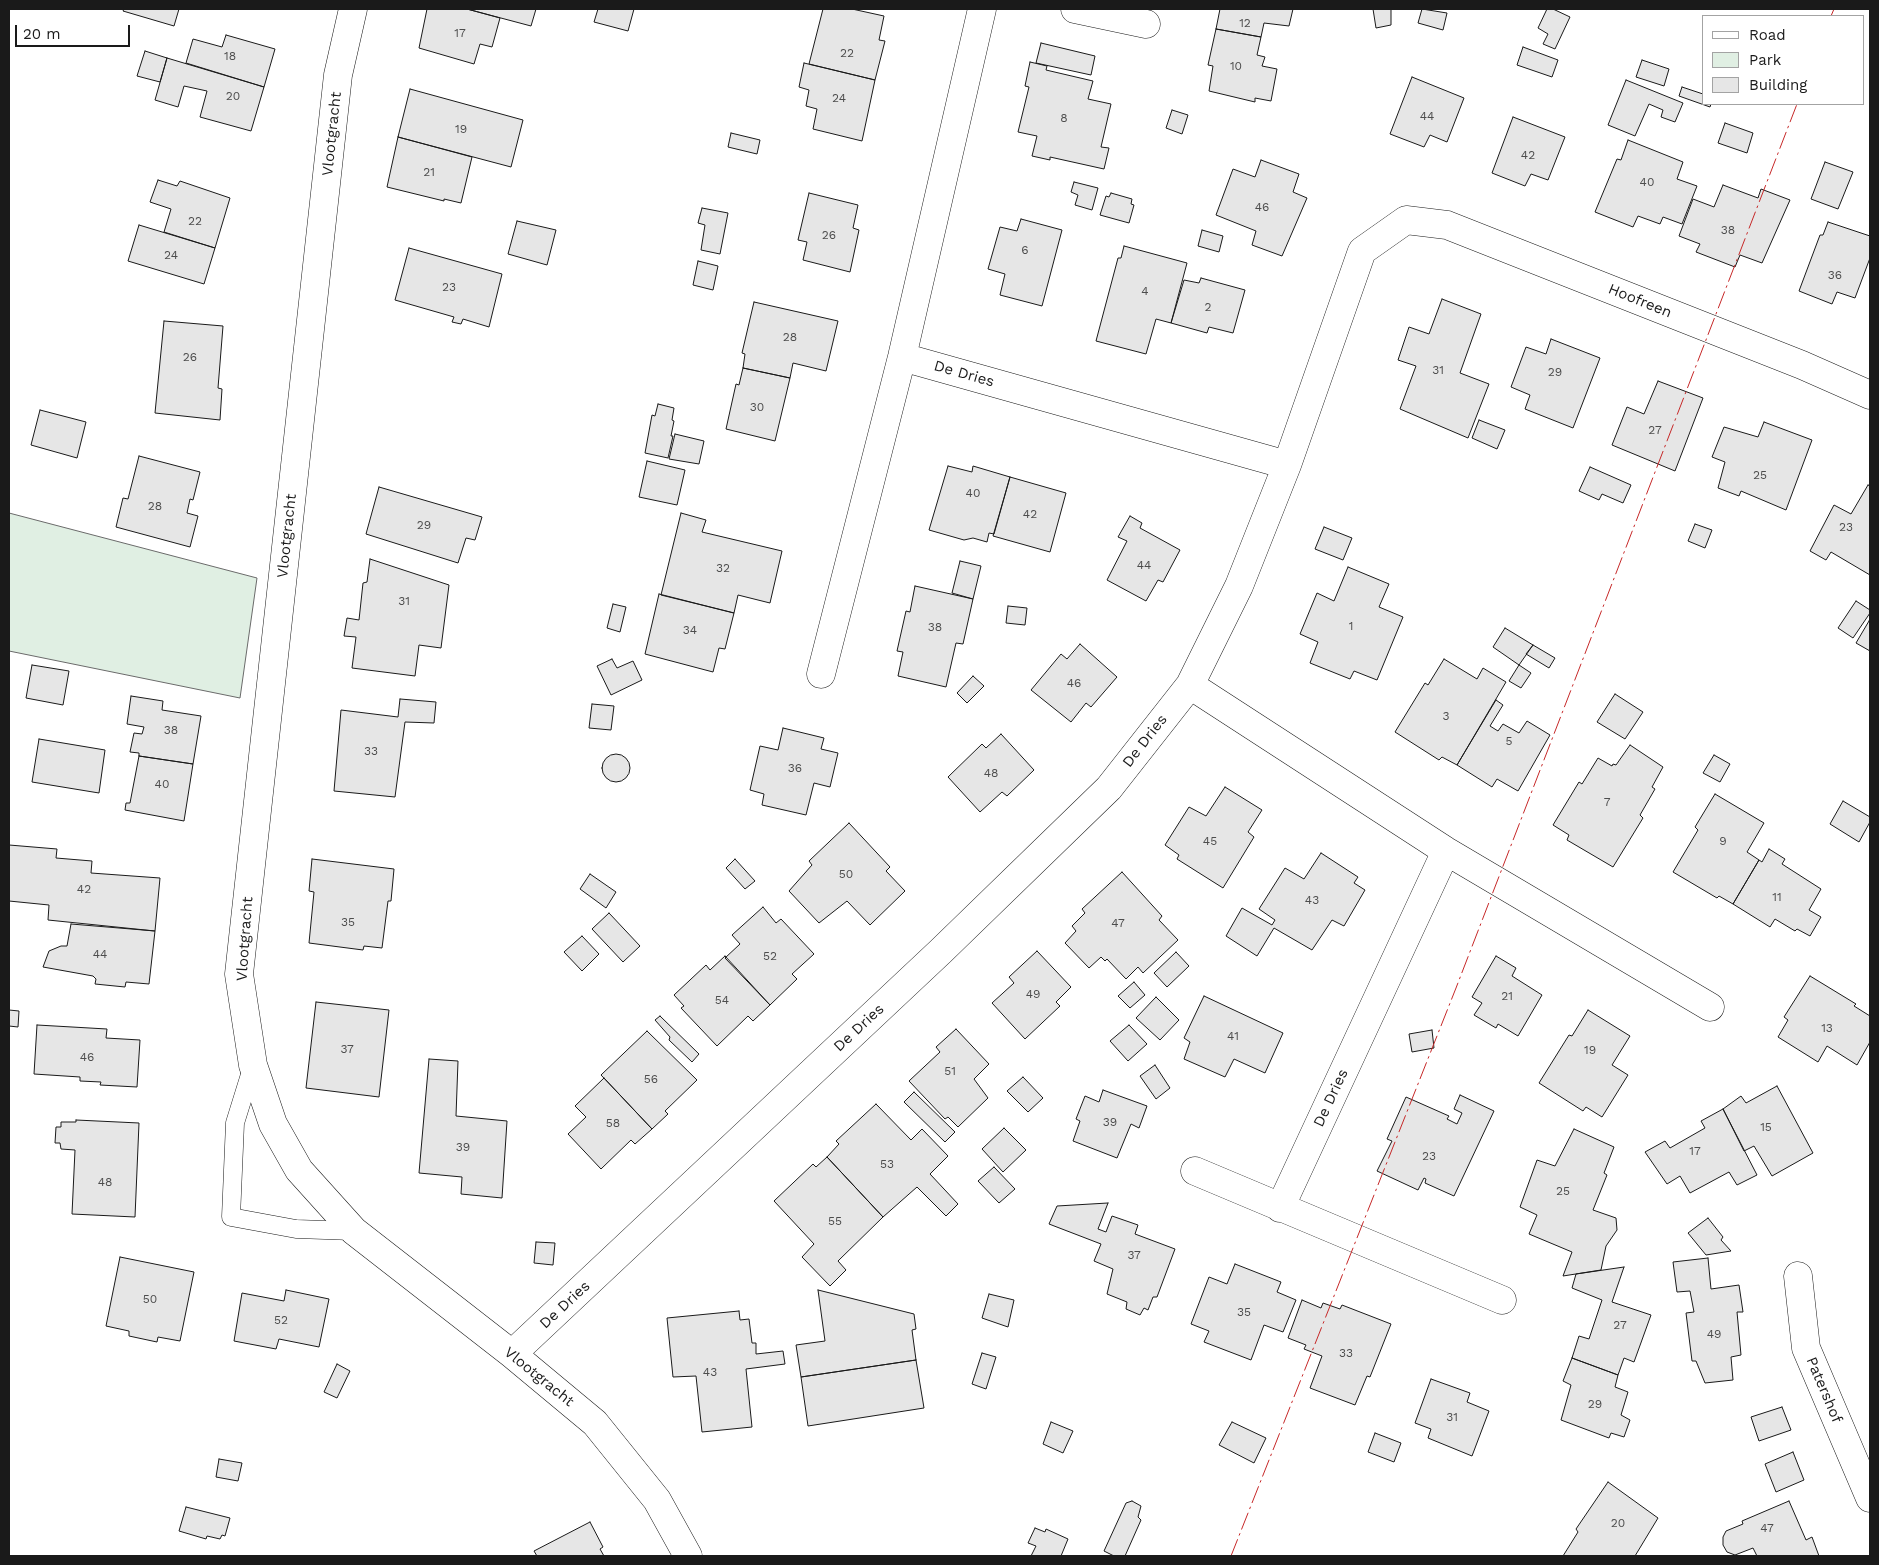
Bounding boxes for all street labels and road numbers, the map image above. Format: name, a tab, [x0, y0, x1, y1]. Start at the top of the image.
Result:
street label: Vlootgracht	[319, 91, 345, 177]
street label: Hoofreen	[1606, 280, 1674, 322]
street label: De Dries	[932, 357, 996, 391]
street label: Vlootgracht	[274, 493, 300, 579]
street label: De Dries	[1119, 711, 1171, 771]
street label: Vlootgracht	[233, 896, 257, 982]
street label: De Dries	[830, 1000, 888, 1056]
street label: De Dries	[1310, 1066, 1352, 1130]
street label: De Dries	[536, 1277, 594, 1333]
street label: Vlootgracht	[500, 1343, 578, 1411]
street label: Patershof	[1802, 1354, 1846, 1426]

